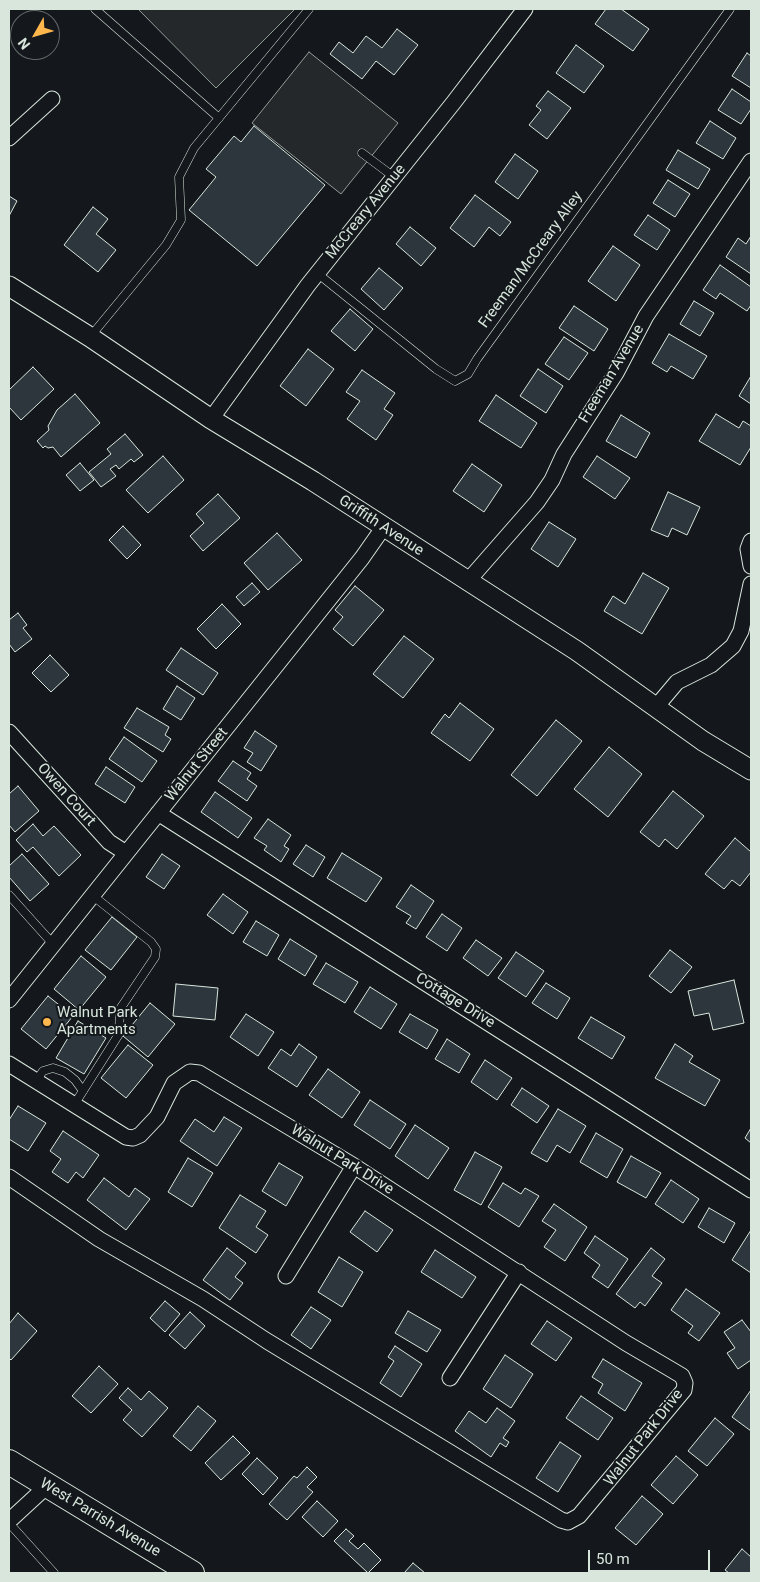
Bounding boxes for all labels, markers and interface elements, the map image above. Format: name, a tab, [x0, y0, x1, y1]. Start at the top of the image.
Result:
north arrow	[10, 10, 60, 60]
text: N	[15, 35, 33, 52]
street label: McCreary Avenue	[322, 161, 410, 263]
street label: Freeman/McCreary Alley	[475, 188, 587, 332]
street label: Freeman Avenue	[576, 322, 648, 426]
street label: Griffith Avenue	[335, 492, 427, 560]
street label: Walnut Street	[162, 725, 232, 805]
street label: Owen Court	[33, 760, 99, 830]
street label: Cottage Drive	[412, 969, 498, 1033]
place label: Walnut Park Apartments	[57, 1004, 137, 1039]
marker: Walnut Park Apartments	[41, 1016, 53, 1028]
street label: Walnut Park Drive	[287, 1121, 397, 1199]
street label: Walnut Park Drive	[601, 1386, 687, 1490]
street label: West Parrish Avenue	[36, 1475, 164, 1561]
scale bar	[590, 1540, 712, 1572]
text: 50 m	[596, 1550, 630, 1568]

